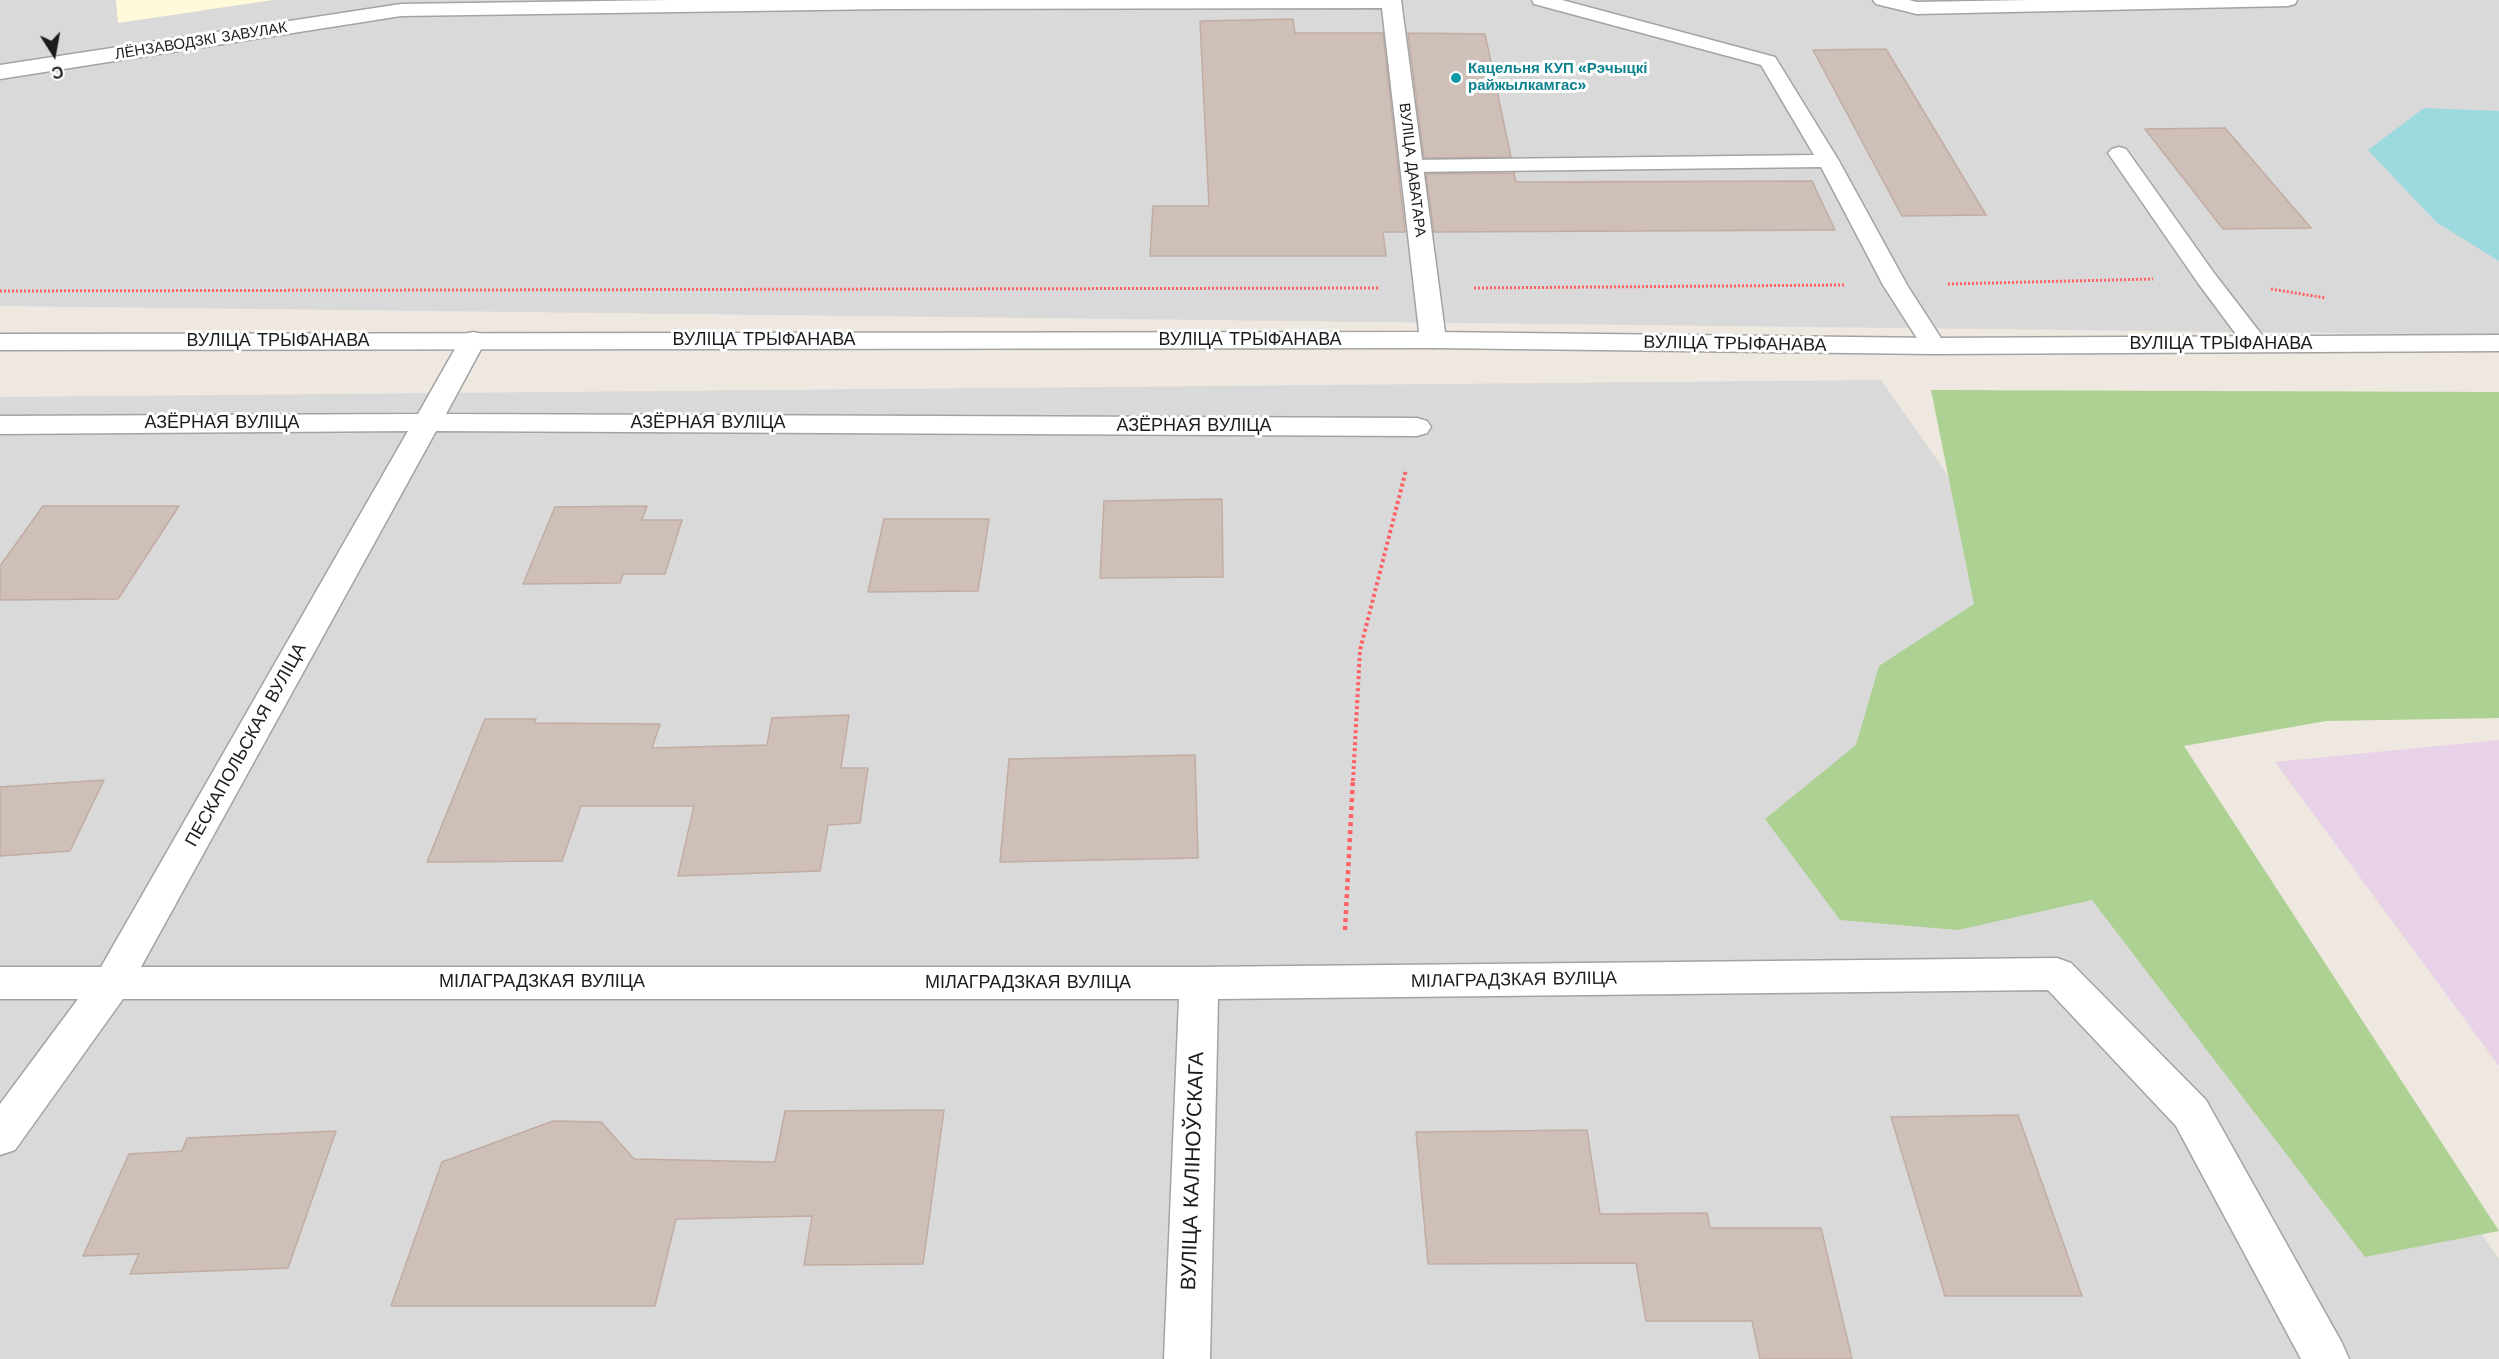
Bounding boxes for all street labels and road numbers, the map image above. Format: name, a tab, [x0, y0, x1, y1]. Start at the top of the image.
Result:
street label: ЛЁНЗАВОДЗКІ ЗАВУЛАК	[114, 18, 288, 64]
street label: ВУЛІЦА ДАВАТАРА	[1395, 102, 1429, 238]
street label: ВУЛІЦА ТРЫФАНАВА	[672, 329, 856, 351]
street label: ВУЛІЦА ТРЫФАНАВА	[1158, 329, 1342, 351]
street label: ВУЛІЦА ТРЫФАНАВА	[186, 330, 370, 352]
street label: ВУЛІЦА ТРЫФАНАВА	[1643, 332, 1827, 356]
street label: ВУЛІЦА ТРЫФАНАВА	[2129, 333, 2313, 355]
street label: АЗЁРНАЯ ВУЛІЦА	[144, 412, 300, 434]
street label: АЗЁРНАЯ ВУЛІЦА	[630, 412, 786, 434]
street label: АЗЁРНАЯ ВУЛІЦА	[1116, 415, 1272, 437]
street label: ПЕСКАПОЛЬСКАЯ ВУЛІЦА	[181, 640, 311, 850]
street label: МІЛАГРАДЗКАЯ ВУЛІЦА	[1411, 967, 1617, 993]
street label: МІЛАГРАДЗКАЯ ВУЛІЦА	[439, 971, 645, 993]
street label: МІЛАГРАДЗКАЯ ВУЛІЦА	[925, 972, 1131, 994]
street label: ВУЛІЦА КАЛІНОЎСКАГА	[1176, 1051, 1210, 1291]

